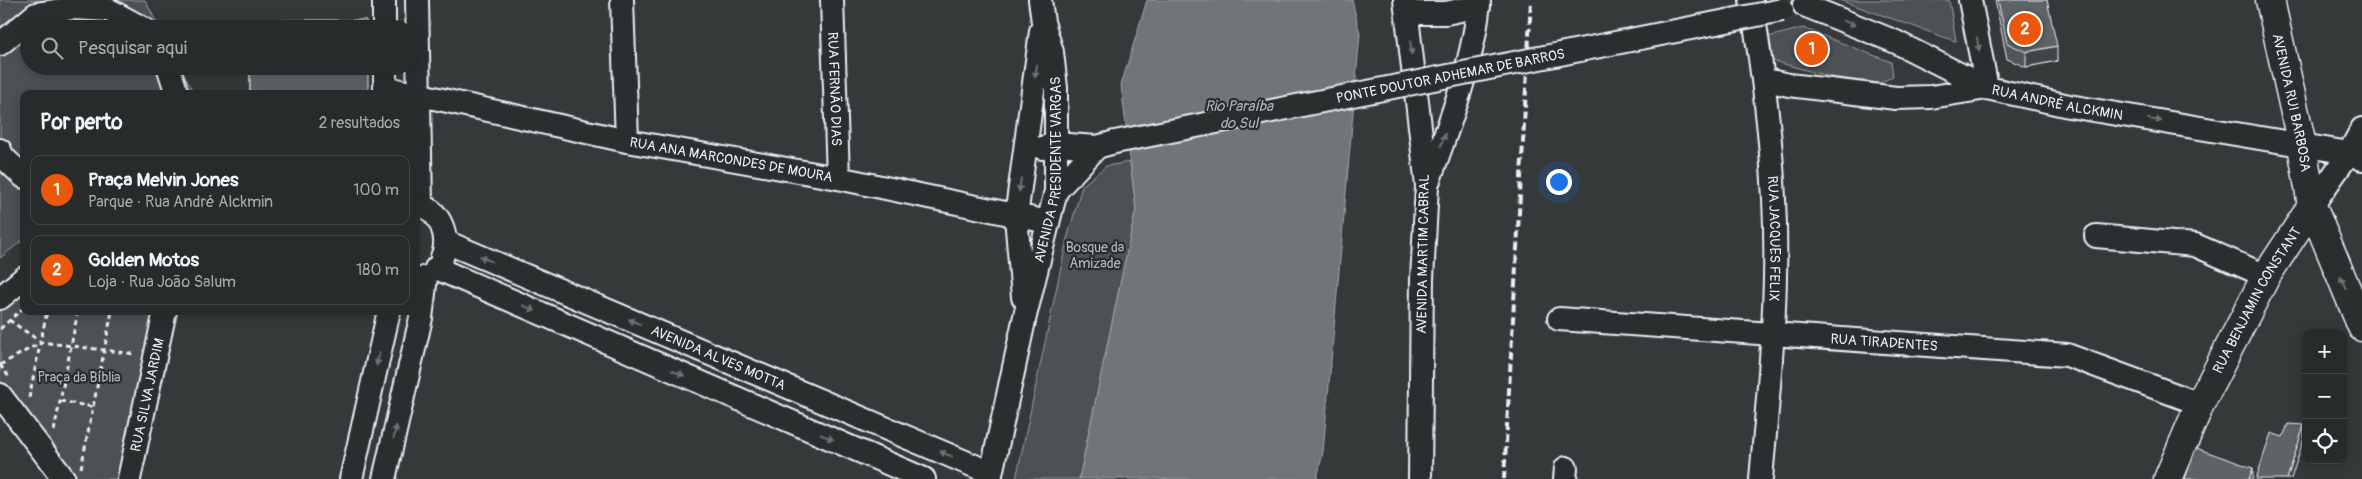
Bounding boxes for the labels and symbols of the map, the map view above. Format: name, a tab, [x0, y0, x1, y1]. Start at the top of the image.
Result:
pin: 2	[2009, 10, 2041, 48]
one-way arrow	[1842, 20, 1857, 27]
pin: 1	[1796, 30, 1828, 68]
street label: RUA FERNÃO DIAS	[825, 32, 845, 146]
street label: AVENIDA RUI BARBOSA	[2269, 32, 2315, 173]
one-way arrow	[1975, 36, 1983, 52]
one-way arrow	[1407, 41, 1415, 57]
street label: PONTE DOUTOR ADHEMAR DE BARROS	[1335, 45, 1566, 107]
one-way arrow	[1032, 63, 1040, 79]
street label: AVENIDA PRESIDENTE VARGAS	[1030, 76, 1065, 264]
street label: RUA ANDRÉ ALCKMIN	[1990, 81, 2124, 123]
water label: Rio Paraíba do Sul	[1205, 97, 1274, 133]
one-way arrow	[2147, 117, 2163, 125]
one-way arrow	[1440, 132, 1447, 147]
street label: RUA ANA MARCONDES DE MOURA	[628, 133, 834, 185]
your location	[1546, 169, 1572, 195]
street label: AVENIDA MARTIM CABRAL	[1413, 174, 1433, 334]
street label: RUA JACQUES FELIX	[1764, 175, 1784, 302]
one-way arrow	[1016, 177, 1024, 193]
street label: RUA BENJAMIN CONSTANT	[2209, 223, 2305, 376]
park label: Bosque da Amizade	[1066, 239, 1124, 272]
one-way arrow	[478, 255, 493, 263]
one-way arrow	[2339, 275, 2347, 289]
one-way arrow	[522, 305, 536, 313]
one-way arrow	[628, 318, 642, 326]
street label: AVENIDA ALVES MOTTA	[649, 321, 788, 394]
street label: RUA TIRADENTES	[1830, 330, 1938, 354]
street label: RUA SILVA JARDIM	[127, 337, 167, 453]
one-way arrow	[374, 351, 382, 366]
park label: Praça da Bíblia	[37, 369, 121, 386]
one-way arrow	[671, 369, 685, 377]
one-way arrow	[391, 424, 399, 439]
one-way arrow	[820, 434, 834, 442]
one-way arrow	[939, 450, 953, 458]

